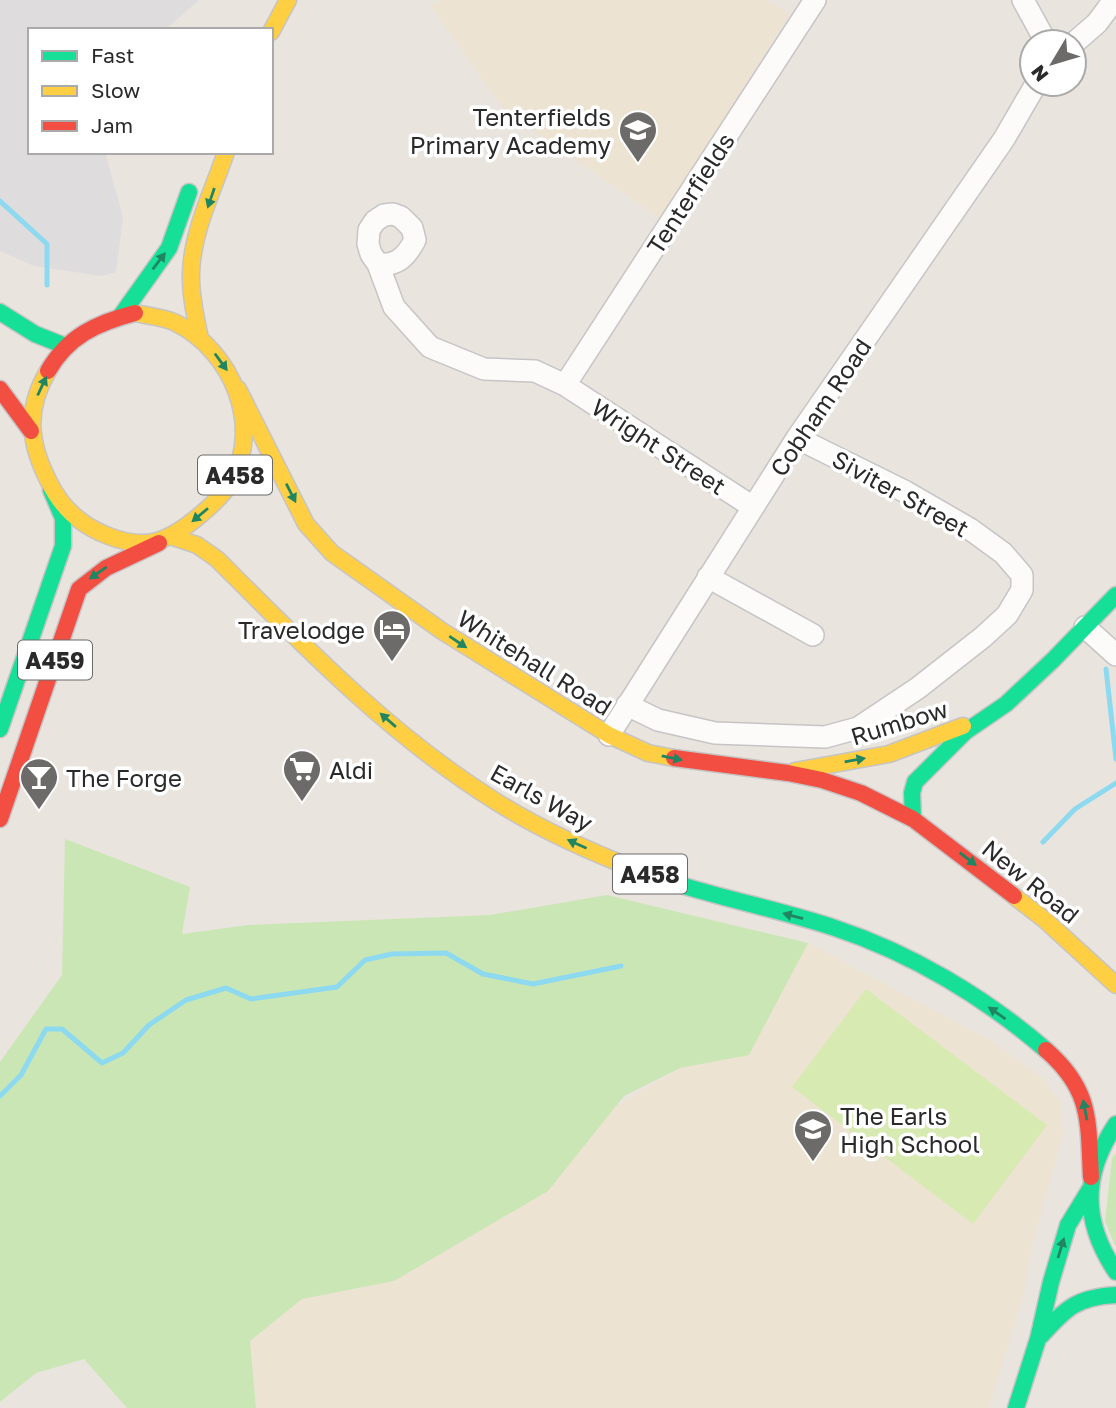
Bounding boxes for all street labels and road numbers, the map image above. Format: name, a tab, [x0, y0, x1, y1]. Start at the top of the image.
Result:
street label: Tenterfields	[640, 127, 740, 259]
street label: Cobham Road	[763, 333, 877, 481]
street label: Wright Street	[586, 392, 732, 500]
street label: Siviter Street	[828, 444, 974, 542]
road number: A458	[198, 456, 272, 495]
street label: Whitehall Road	[453, 603, 617, 721]
road number: A459	[18, 640, 92, 680]
street label: Rumbow	[847, 694, 951, 750]
street label: Earls Way	[486, 757, 598, 837]
street label: New Road	[977, 833, 1085, 929]
road number: A458	[613, 854, 687, 894]

